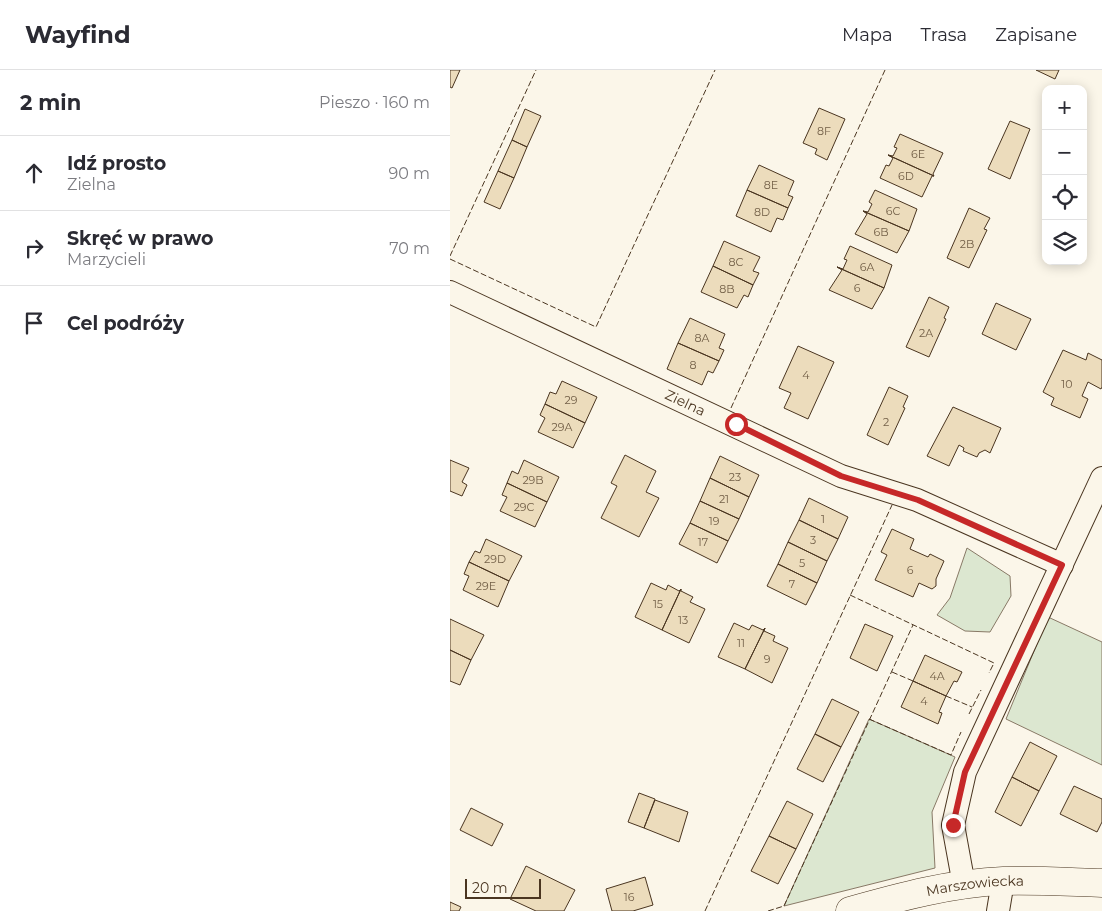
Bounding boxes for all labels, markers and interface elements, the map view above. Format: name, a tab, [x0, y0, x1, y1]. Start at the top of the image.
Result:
text: Wayfind	[25, 20, 131, 49]
text: Mapa	[842, 24, 893, 46]
text: Trasa	[921, 24, 967, 46]
text: Zapisane	[995, 24, 1077, 46]
map controls	[1042, 85, 1087, 265]
button: +	[1042, 85, 1087, 130]
text: 2 min	[20, 90, 81, 115]
text: Pieszo · 160 m	[319, 93, 430, 112]
house number: 8F	[817, 124, 831, 138]
button: −	[1042, 130, 1087, 175]
house number: 6E	[911, 147, 925, 161]
text: Idź prosto	[67, 152, 166, 175]
icon: ahead	[20, 159, 48, 187]
text: 90 m	[388, 164, 430, 183]
house number: 6D	[898, 169, 914, 183]
text: Zielna	[67, 175, 116, 194]
button: locate	[1042, 175, 1087, 220]
house number: 8E	[764, 178, 778, 192]
house number: 6C	[886, 204, 900, 218]
house number: 8D	[754, 205, 770, 219]
button: layers	[1042, 220, 1087, 265]
house number: 6B	[874, 225, 889, 239]
text: Skręć w prawo	[67, 227, 213, 250]
icon: right	[20, 234, 48, 262]
house number: 2B	[960, 237, 974, 251]
text: 70 m	[389, 239, 430, 258]
text: Marzycieli	[67, 250, 146, 269]
house number: 8C	[729, 255, 744, 269]
house number: 6A	[860, 260, 874, 274]
house number: 6	[854, 281, 861, 295]
house number: 8B	[719, 282, 735, 296]
icon: arrive	[20, 309, 48, 337]
text: Cel podróży	[67, 312, 184, 335]
house number: 2A	[919, 326, 933, 340]
house number: 8A	[695, 331, 710, 345]
house number: 8	[689, 358, 697, 372]
house number: 4	[802, 368, 810, 382]
house number: 10	[1061, 377, 1073, 391]
street label: Zielna	[662, 385, 708, 420]
house number: 29	[565, 393, 578, 407]
route start	[725, 413, 748, 436]
house number: 2	[883, 415, 889, 429]
house number: 29A	[552, 420, 572, 434]
house number: 23	[729, 470, 741, 484]
house number: 29B	[522, 473, 544, 487]
house number: 21	[719, 492, 729, 506]
house number: 29C	[514, 500, 535, 514]
house number: 1	[821, 512, 825, 526]
house number: 19	[709, 514, 720, 528]
house number: 3	[810, 533, 816, 547]
house number: 17	[698, 535, 708, 549]
house number: 29D	[484, 552, 506, 566]
house number: 5	[799, 556, 805, 570]
house number: 6	[907, 563, 914, 577]
house number: 7	[789, 577, 795, 591]
house number: 29E	[476, 579, 496, 593]
house number: 15	[653, 597, 663, 611]
house number: 13	[678, 613, 688, 627]
house number: 11	[737, 636, 745, 650]
house number: 9	[764, 652, 771, 666]
house number: 4A	[929, 669, 945, 683]
house number: 4	[920, 694, 928, 708]
route end	[942, 814, 965, 837]
street label: Marszowiecka	[924, 872, 1024, 900]
scale bar	[465, 876, 541, 899]
text: 20 m	[472, 879, 508, 897]
house number: 16	[624, 890, 635, 904]

